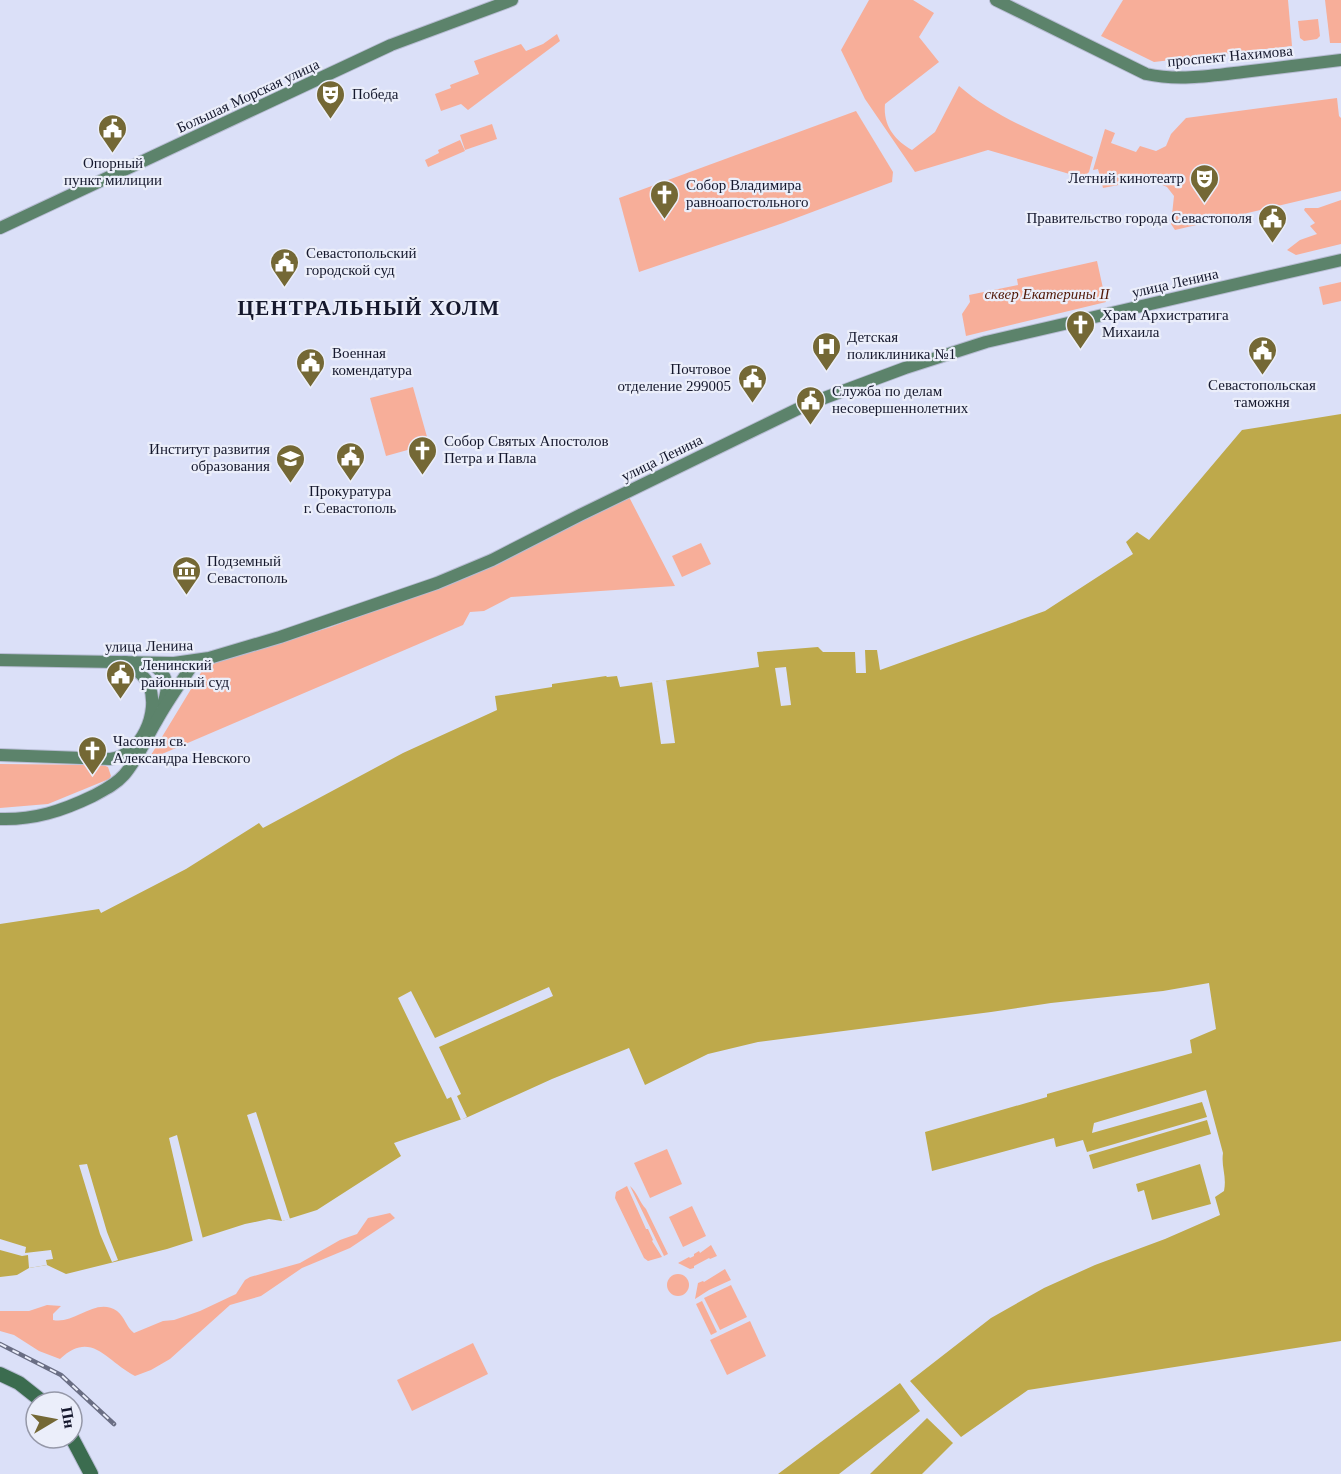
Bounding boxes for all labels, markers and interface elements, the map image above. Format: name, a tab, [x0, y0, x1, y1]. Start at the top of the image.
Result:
street label: проспект Нахимова	[1167, 43, 1294, 69]
street label: Большая Морская улица	[174, 56, 322, 136]
theatre icon: Победа	[315, 78, 347, 120]
place label: Победа	[352, 86, 399, 102]
public building icon: Опорный пункт милиции	[97, 112, 129, 154]
place label: Опорный пункт милиции	[64, 155, 162, 188]
theatre icon: Летний кинотеатр	[1189, 162, 1221, 204]
place label: Летний кинотеатр	[1068, 170, 1184, 186]
place label: Собор Владимира равноапостольного	[686, 177, 809, 210]
church icon: Собор Владимира равноапостольного	[649, 178, 681, 220]
public building icon: Правительство города Севастополя	[1257, 202, 1289, 244]
place label: Правительство города Севастополя	[1026, 210, 1252, 226]
place label: Севастопольский городской суд	[306, 245, 417, 278]
public building icon: Севастопольский городской суд	[269, 246, 301, 288]
street label: улица Ленина	[1130, 265, 1220, 301]
park label: cквер Екатерины II	[984, 286, 1111, 302]
district label: ЦЕНТРАЛЬНЫЙ ХОЛМ	[238, 296, 500, 320]
place label: Храм Архистратига Михаила	[1102, 307, 1229, 340]
church icon: Храм Архистратига Михаила	[1065, 308, 1097, 350]
place label: Детская поликлиника №1	[847, 329, 956, 362]
hospital icon: Детская поликлиника №1	[810, 330, 842, 372]
public building icon: Севастопольская таможня	[1246, 334, 1278, 376]
place label: Военная комендатура	[332, 345, 412, 378]
public building icon: Военная комендатура	[295, 346, 327, 388]
place label: Почтовое отделение 299005	[617, 361, 731, 394]
public building icon: Почтовое отделение 299005	[736, 362, 768, 404]
place label: Севастопольская таможня	[1208, 377, 1316, 410]
place label: Служба по делам несовершеннолетних	[832, 383, 969, 416]
public building icon: Служба по делам несовершеннолетних	[795, 384, 827, 426]
street label: улица Ленина	[619, 431, 705, 485]
place label: Собор Святых Апостолов Петра и Павла	[444, 433, 609, 466]
church icon: Собор Святых Апостолов Петра и Павла	[407, 434, 439, 476]
public building icon: Прокуратура г. Севастополь	[334, 440, 366, 482]
place label: Институт развития образования	[149, 441, 270, 474]
school or university icon: Институт развития образования	[275, 442, 307, 484]
place label: Прокуратура г. Севастополь	[304, 483, 396, 516]
place label: Подземный Севастополь	[207, 553, 288, 586]
museum icon: Подземный Севастополь	[170, 554, 202, 596]
street label: улица Ленина	[105, 637, 194, 655]
place label: Ленинский районный суд	[141, 657, 230, 690]
public building icon: Ленинский районный суд	[104, 658, 136, 700]
place label: Часовня св. Александра Невского	[113, 733, 250, 766]
church icon: Часовня св. Александра Невского	[76, 734, 108, 776]
north arrow	[24, 1390, 84, 1450]
text: Пн	[58, 1405, 79, 1430]

